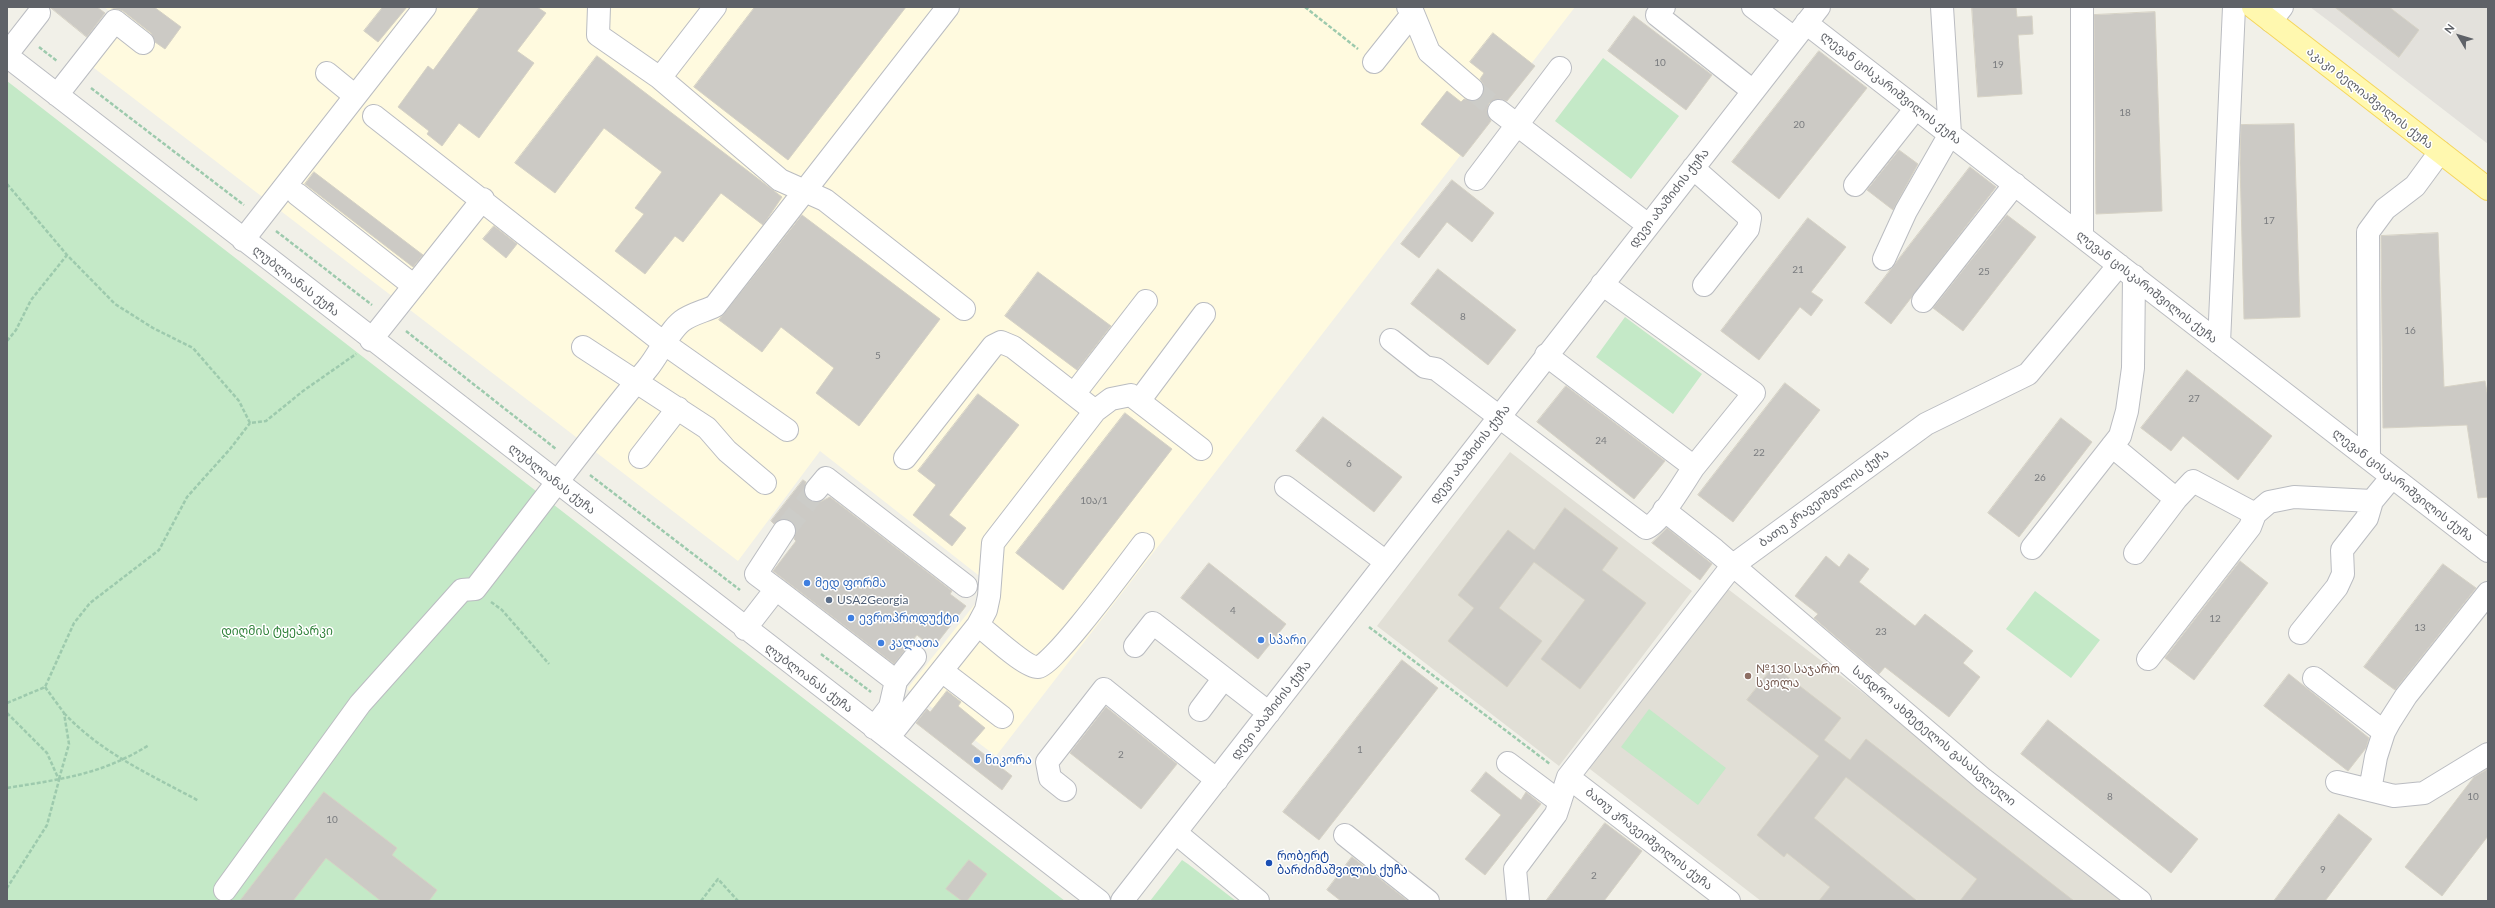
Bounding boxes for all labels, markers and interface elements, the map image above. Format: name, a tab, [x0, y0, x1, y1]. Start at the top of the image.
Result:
north arrow	[2439, 16, 2479, 56]
text: N	[2441, 21, 2457, 36]
street label: ლევან ცისკარიშვილის ქუჩა	[1818, 29, 1964, 147]
street label: აკაკი ბელიაშვილის ქუჩა	[2304, 44, 2436, 152]
house number: 10	[1654, 57, 1666, 69]
house number: 19	[1992, 59, 2004, 71]
house number: 18	[2119, 107, 2131, 119]
house number: 20	[1793, 119, 1805, 131]
street label: დევი აბაშიძის ქუჩა	[1626, 146, 1712, 250]
house number: 17	[2263, 215, 2275, 227]
street label: ლევან ცისკარიშვილის ქუჩა	[2074, 228, 2220, 346]
street label: ლუბლიანას ქუჩა	[250, 243, 342, 319]
house number: 21	[1792, 264, 1804, 276]
house number: 25	[1978, 266, 1990, 278]
house number: 8	[1460, 311, 1466, 323]
house number: 16	[2404, 325, 2416, 337]
house number: 5	[875, 350, 881, 362]
house number: 27	[2188, 393, 2200, 405]
street label: დევი აბაშიძის ქუჩა	[1427, 402, 1513, 506]
street label: ლევან ცისკარიშვილის ქუჩა	[2330, 426, 2476, 544]
house number: 24	[1595, 435, 1607, 447]
street label: ლუბლიანას ქუჩა	[506, 441, 598, 517]
street label: ბათუ კრავეიშვილის ქუჩა	[1756, 446, 1892, 550]
house number: 22	[1753, 447, 1765, 459]
house number: 6	[1346, 458, 1352, 470]
house number: 26	[2034, 472, 2046, 484]
house number: 10ა/1	[1080, 495, 1108, 507]
place label: მედ ფორმა	[815, 576, 886, 590]
marker: მედ ფორმა	[802, 578, 812, 588]
place label: USA2Georgia	[837, 593, 908, 607]
marker: USA2Georgia	[824, 595, 834, 605]
house number: 4	[1230, 605, 1236, 617]
place label: ევროპროდუქტი	[859, 611, 959, 625]
marker: ევროპროდუქტი	[846, 613, 856, 623]
house number: 12	[2209, 613, 2221, 625]
house number: 13	[2414, 622, 2426, 634]
park label: დიღმის ტყეპარკი	[221, 624, 333, 638]
house number: 23	[1875, 626, 1887, 638]
place label: სპარი	[1269, 633, 1306, 647]
marker: სპარი	[1256, 635, 1266, 645]
place label: კალათა	[889, 636, 939, 650]
marker: კალათა	[876, 638, 886, 648]
street label: ლუბლიანას ქუჩა	[762, 640, 856, 716]
street label: დევი აბაშიძის ქუჩა	[1228, 658, 1314, 762]
place label: №130 საჯარო სკოლა	[1756, 662, 1840, 690]
street label: სანდრო ახმეტელის გასასვლელი	[1849, 663, 2019, 809]
marker: №130 საჯარო სკოლა	[1743, 671, 1753, 681]
house number: 1	[1357, 744, 1363, 756]
house number: 2	[1118, 749, 1124, 761]
place label: ნიკორა	[985, 753, 1032, 767]
marker: ნიკორა	[972, 755, 982, 765]
street label: ბათუ კრავეიშვილის ქუჩა	[1583, 785, 1715, 893]
house number: 8	[2107, 791, 2113, 803]
house number: 10	[2467, 791, 2479, 803]
house number: 10	[326, 814, 338, 826]
place label: რობერტ ბარძიმაშვილის ქუჩა	[1277, 849, 1408, 877]
marker: რობერტ ბარძიმაშვილის ქუჩა	[1264, 858, 1274, 868]
house number: 9	[2320, 864, 2326, 876]
house number: 2	[1591, 870, 1597, 882]

